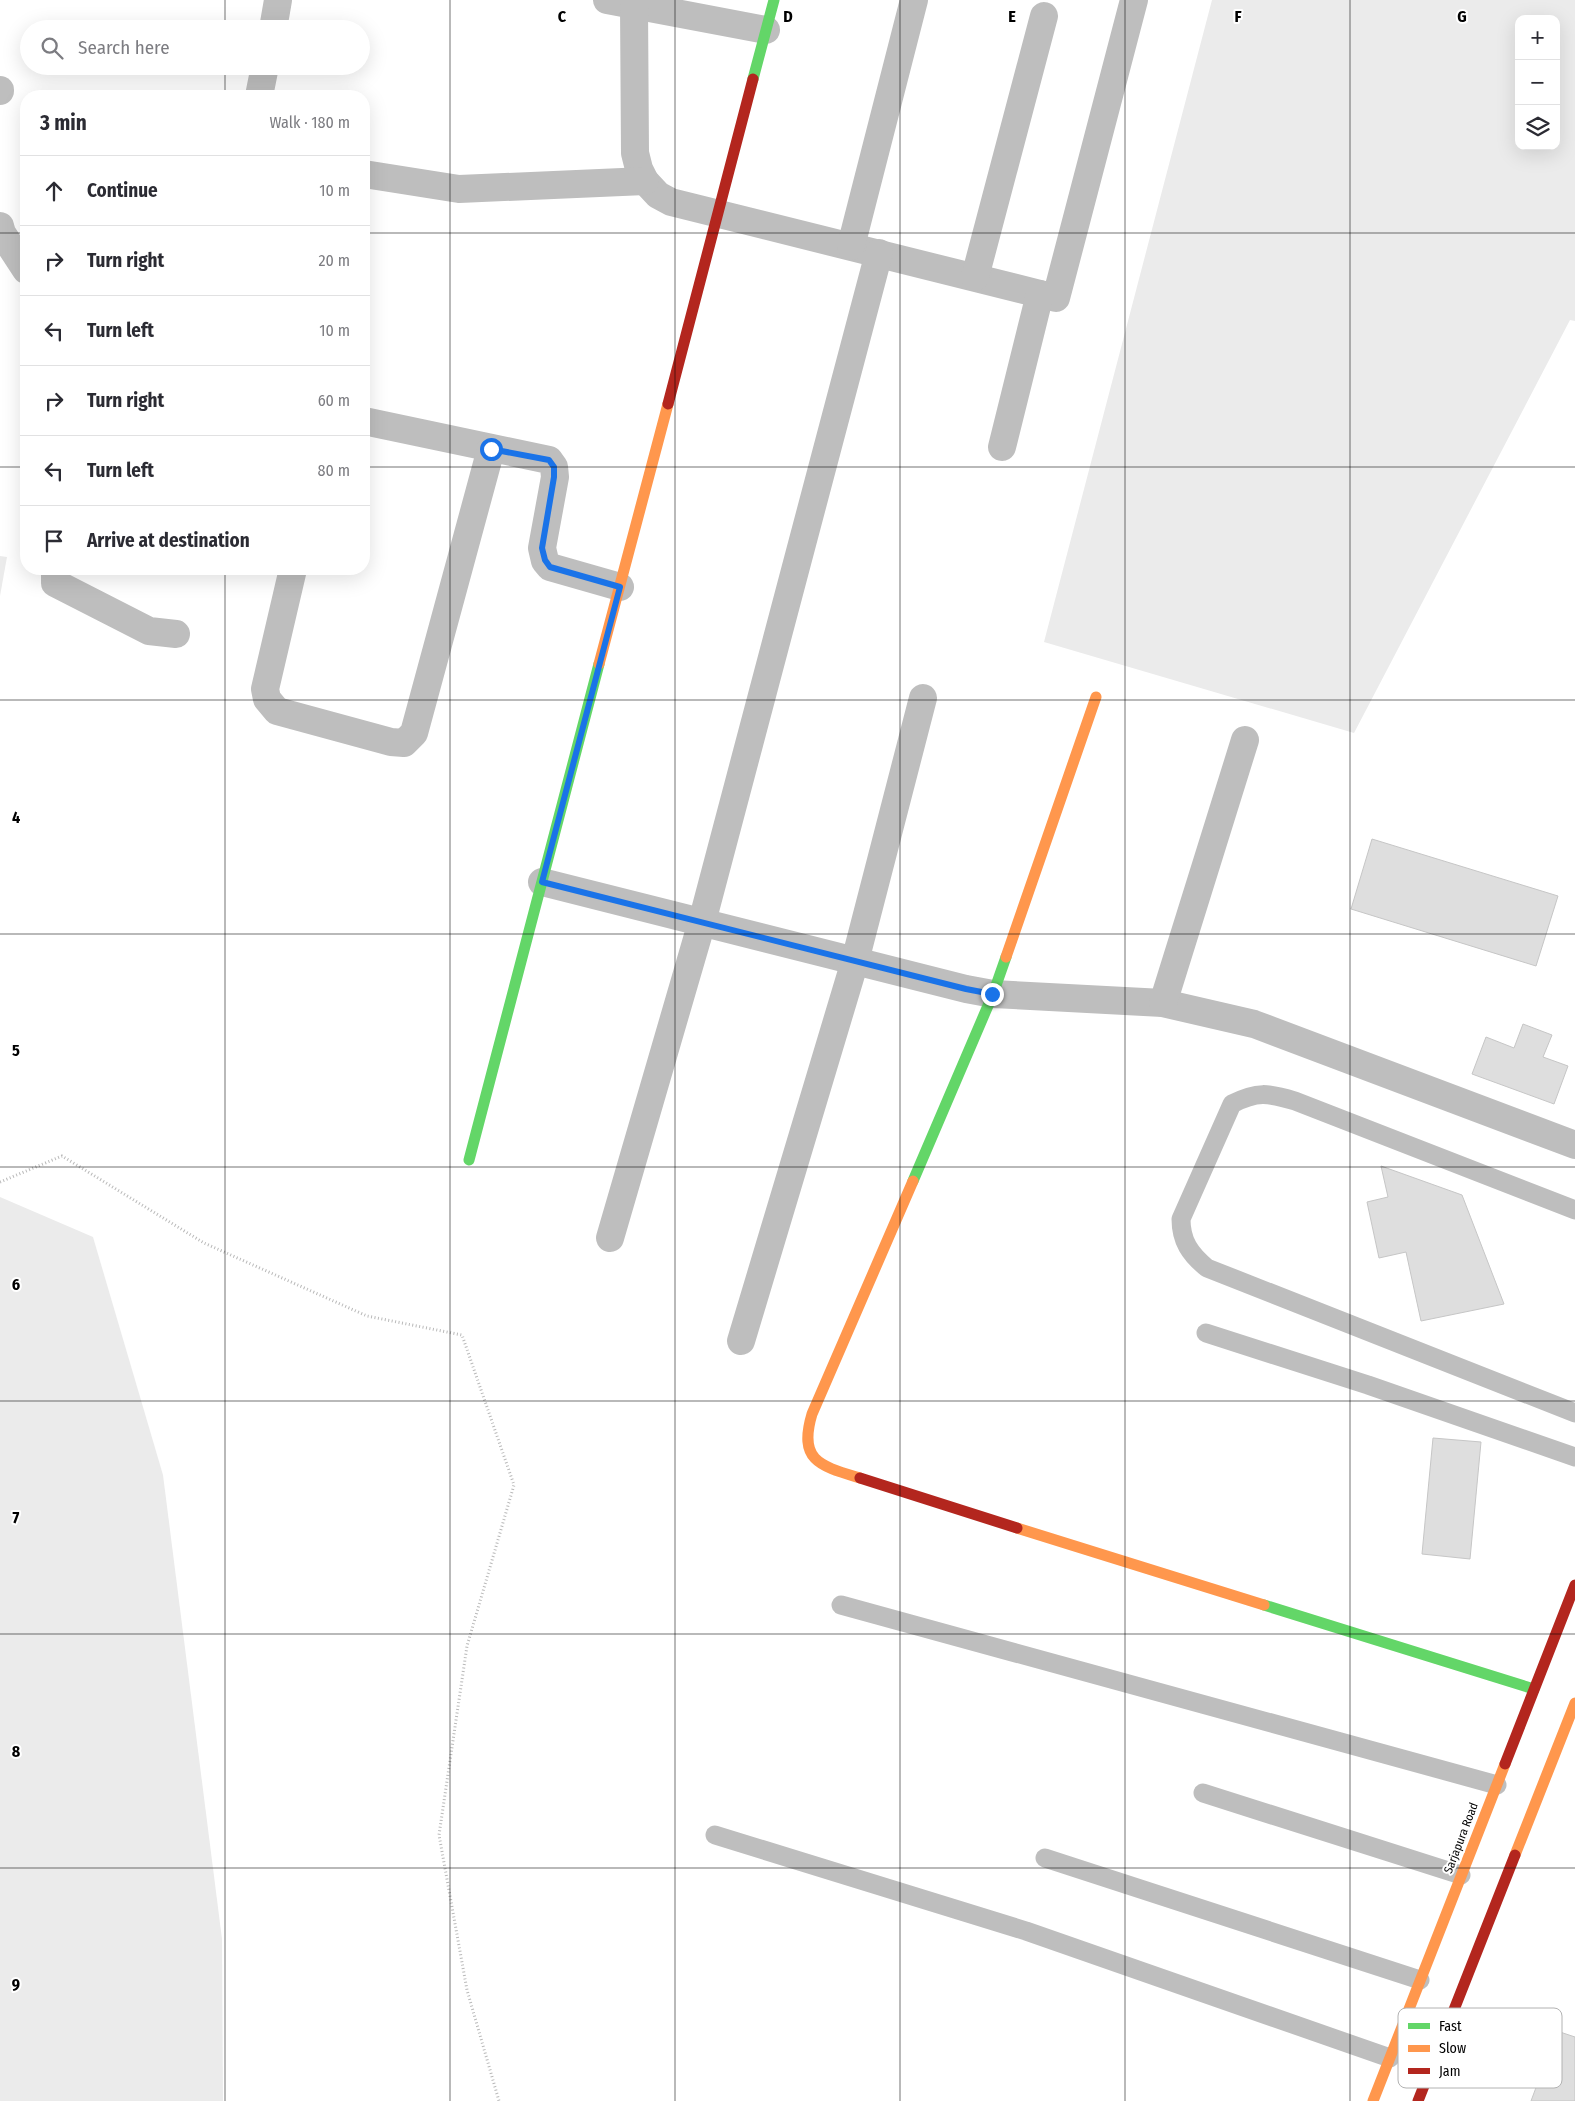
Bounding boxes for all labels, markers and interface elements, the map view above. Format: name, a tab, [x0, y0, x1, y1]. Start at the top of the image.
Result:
text: C	[558, 7, 567, 26]
text: D	[783, 7, 793, 26]
text: E	[1008, 7, 1016, 26]
text: F	[1234, 7, 1242, 26]
text: G	[1457, 7, 1467, 26]
map controls	[1515, 15, 1560, 150]
button: +	[1515, 15, 1560, 60]
search box	[20, 20, 370, 75]
icon: search	[38, 34, 66, 62]
text: Search here	[78, 36, 170, 59]
button: −	[1515, 60, 1560, 105]
button: layers	[1515, 105, 1560, 150]
text: 3 min	[40, 110, 87, 136]
text: Walk · 180 m	[270, 113, 350, 132]
icon: ahead	[40, 177, 68, 205]
text: Continue	[87, 179, 158, 202]
text: 10 m	[319, 181, 350, 200]
icon: right	[40, 247, 68, 275]
text: Turn right	[87, 249, 164, 272]
text: 20 m	[319, 251, 350, 270]
icon: left	[40, 317, 68, 345]
text: Turn left	[87, 319, 154, 342]
text: 10 m	[319, 321, 350, 340]
icon: right	[40, 387, 68, 415]
text: Turn right	[87, 389, 164, 412]
text: 60 m	[318, 391, 350, 410]
route start	[480, 438, 503, 461]
icon: left	[40, 457, 68, 485]
text: Turn left	[87, 459, 154, 482]
text: 80 m	[318, 461, 350, 480]
icon: arrive	[40, 527, 68, 555]
text: Arrive at destination	[87, 529, 250, 552]
text: 4	[12, 808, 20, 827]
route end	[981, 983, 1004, 1006]
text: 5	[12, 1041, 20, 1060]
text: 6	[12, 1275, 20, 1294]
text: 7	[13, 1508, 20, 1527]
text: 8	[12, 1742, 21, 1761]
street label: Sarjapura Road	[1441, 1801, 1481, 1875]
text: 9	[12, 1975, 20, 1994]
legend	[1398, 2008, 1562, 2088]
text: Fast	[1439, 2018, 1462, 2035]
text: Slow	[1439, 2040, 1466, 2057]
text: Jam	[1439, 2063, 1460, 2080]

